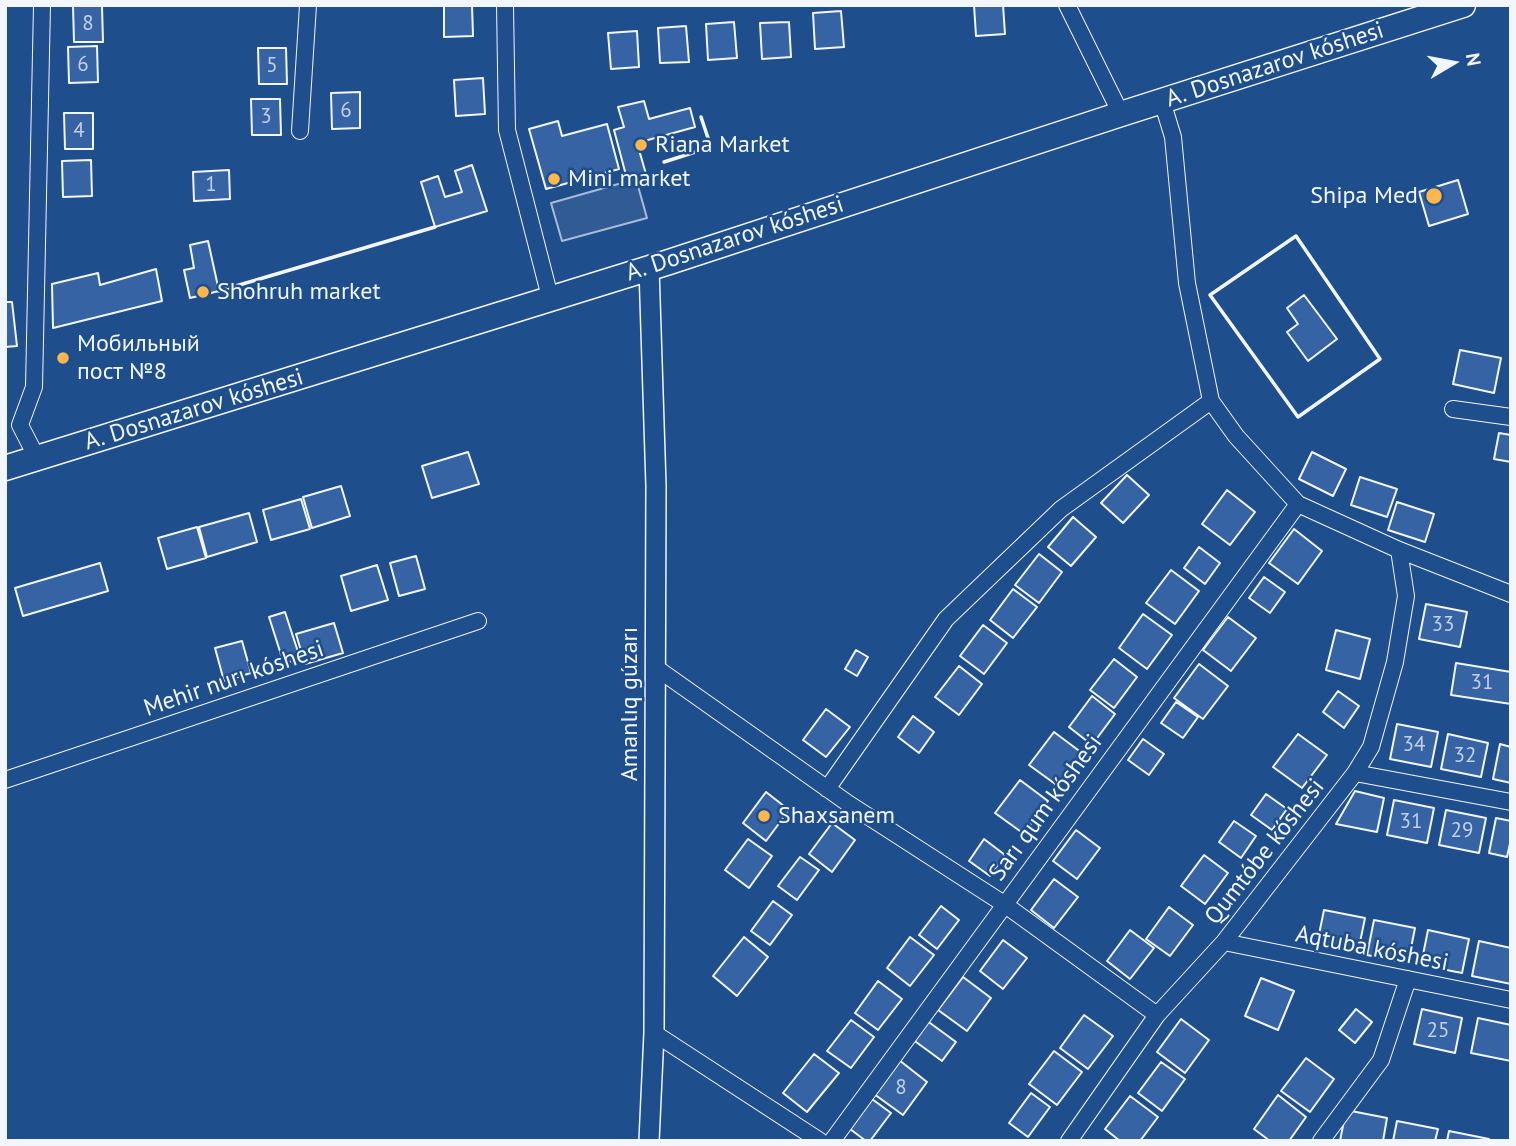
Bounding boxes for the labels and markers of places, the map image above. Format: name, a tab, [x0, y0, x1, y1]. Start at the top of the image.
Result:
place label: Riana Market	[655, 131, 790, 159]
marker: Riana Market	[633, 137, 649, 153]
place label: Mini market	[568, 165, 690, 193]
marker: Mini market	[546, 171, 562, 187]
place label: Shipa Med	[1310, 182, 1418, 210]
marker: Shipa Med	[1424, 186, 1444, 206]
place label: Shohruh market	[217, 278, 381, 306]
marker: Shohruh market	[195, 284, 211, 300]
place label: Мобильный пост №8	[77, 330, 200, 386]
marker: Мобильный пост №8	[55, 350, 71, 366]
place label: Shaxsanem	[778, 802, 895, 830]
marker: Shaxsanem	[756, 808, 772, 824]

